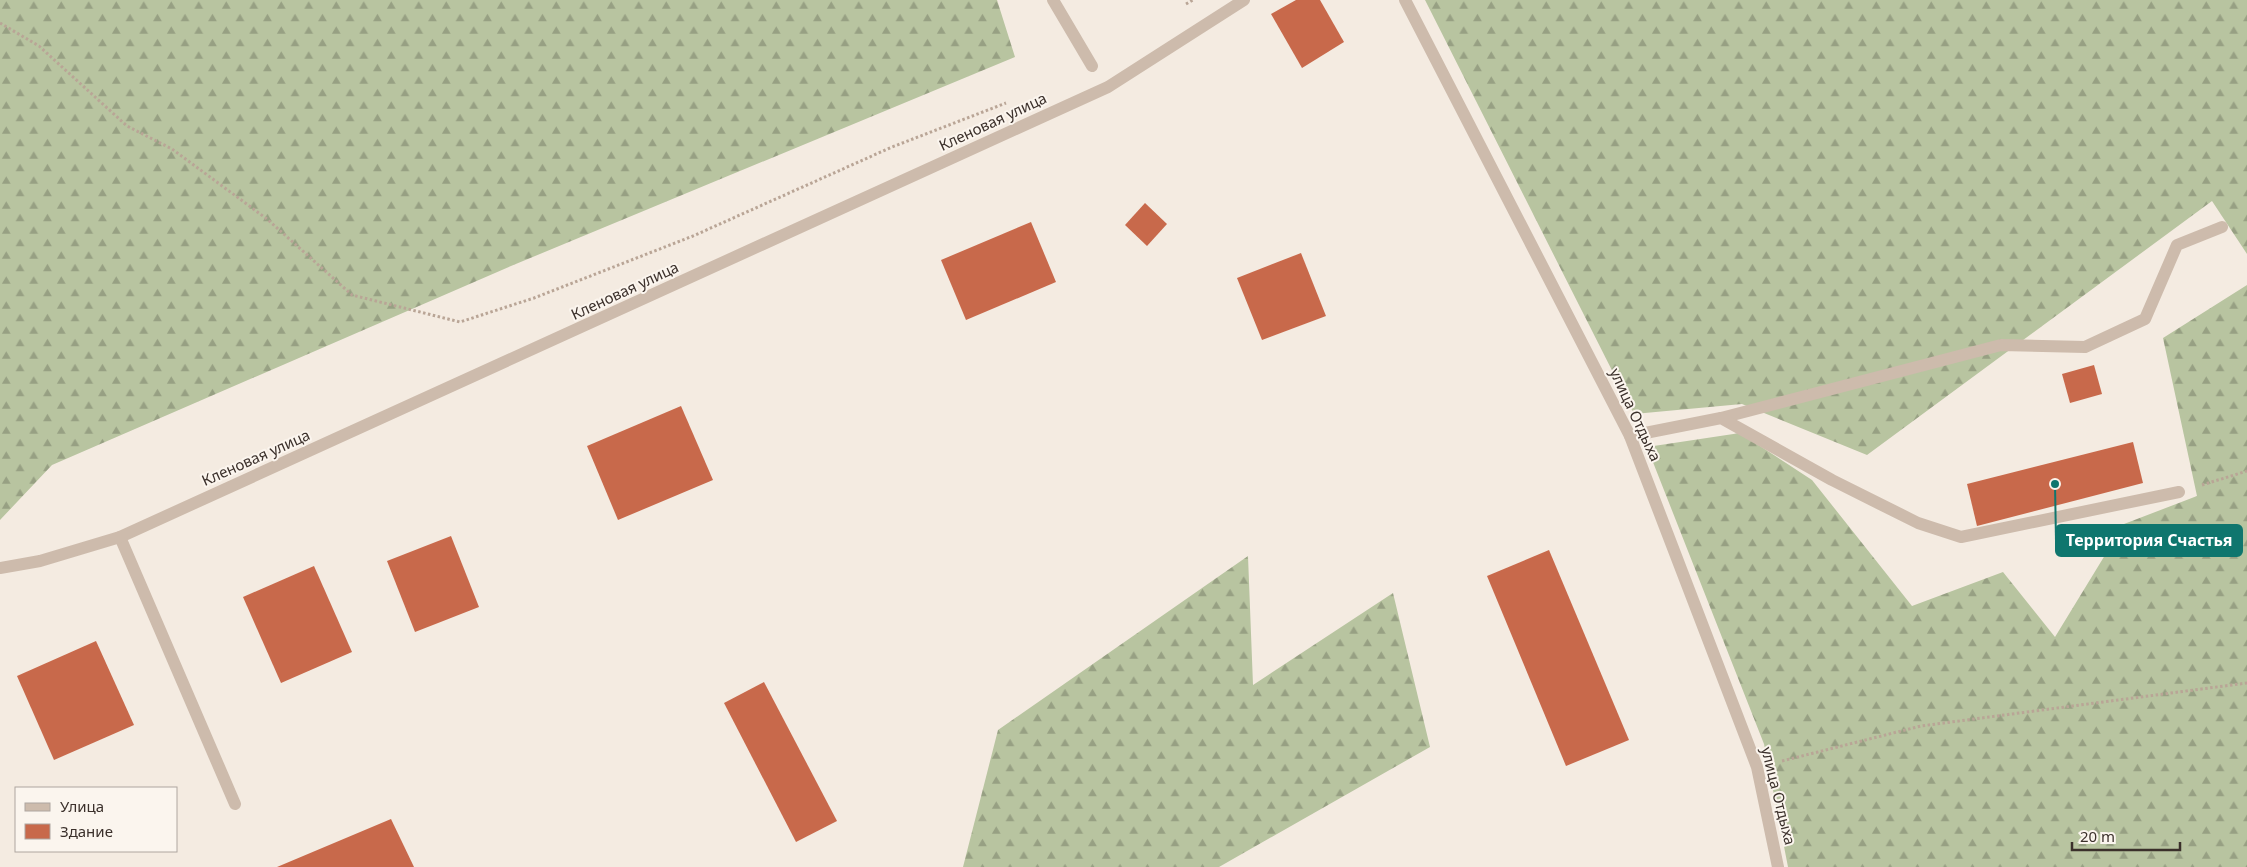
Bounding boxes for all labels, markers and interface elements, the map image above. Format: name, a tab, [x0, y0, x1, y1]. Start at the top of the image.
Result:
street label: Кленовая улица	[936, 87, 1050, 155]
street label: Кленовая улица	[568, 256, 682, 324]
street label: улица Отдыха	[1606, 365, 1666, 464]
street label: Кленовая улица	[198, 424, 313, 490]
callout: Территория Счастья	[2056, 525, 2242, 556]
text: Территория Счастья	[2066, 529, 2232, 551]
street label: улица Отдыха	[1757, 745, 1801, 847]
legend	[15, 787, 178, 852]
text: Улица	[60, 796, 104, 816]
scale bar	[2072, 820, 2180, 852]
text: Здание	[60, 821, 113, 841]
text: 20 m	[2080, 826, 2115, 846]

